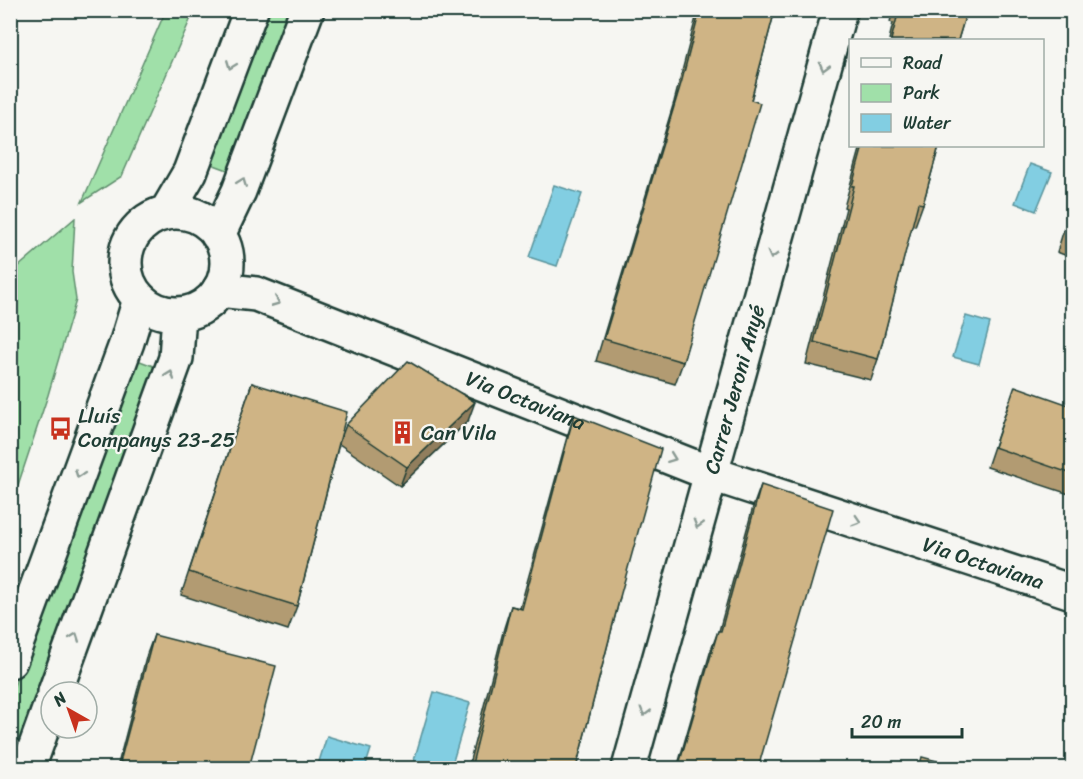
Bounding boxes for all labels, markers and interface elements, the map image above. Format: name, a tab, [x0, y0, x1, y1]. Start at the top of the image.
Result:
legend	[849, 39, 1044, 147]
text: Road	[903, 47, 943, 79]
one-way arrow	[225, 59, 238, 70]
one-way arrow	[818, 62, 831, 72]
text: Park	[903, 77, 940, 109]
text: Water	[903, 107, 952, 139]
one-way arrow	[235, 177, 248, 187]
one-way arrow	[767, 250, 780, 260]
one-way arrow	[270, 295, 281, 307]
street label: Carrer Jeroni Anyé	[693, 300, 776, 479]
street label: Via Octaviana	[460, 360, 592, 441]
one-way arrow	[163, 370, 175, 381]
place label: Lluís Companys 23-25	[78, 397, 235, 459]
place label: Can Vila	[421, 414, 497, 452]
bus stop icon: Lluís Companys 23-25	[47, 415, 73, 441]
building icon: Can Vila	[390, 420, 416, 446]
one-way arrow	[666, 451, 677, 463]
one-way arrow	[74, 468, 86, 479]
one-way arrow	[851, 514, 862, 527]
one-way arrow	[693, 519, 706, 529]
street label: Via Octaviana	[918, 525, 1050, 601]
one-way arrow	[68, 632, 81, 643]
north arrow	[39, 680, 99, 740]
text: N	[45, 684, 74, 714]
scale bar	[852, 701, 962, 739]
one-way arrow	[640, 706, 652, 716]
text: 20 m	[861, 706, 901, 738]

